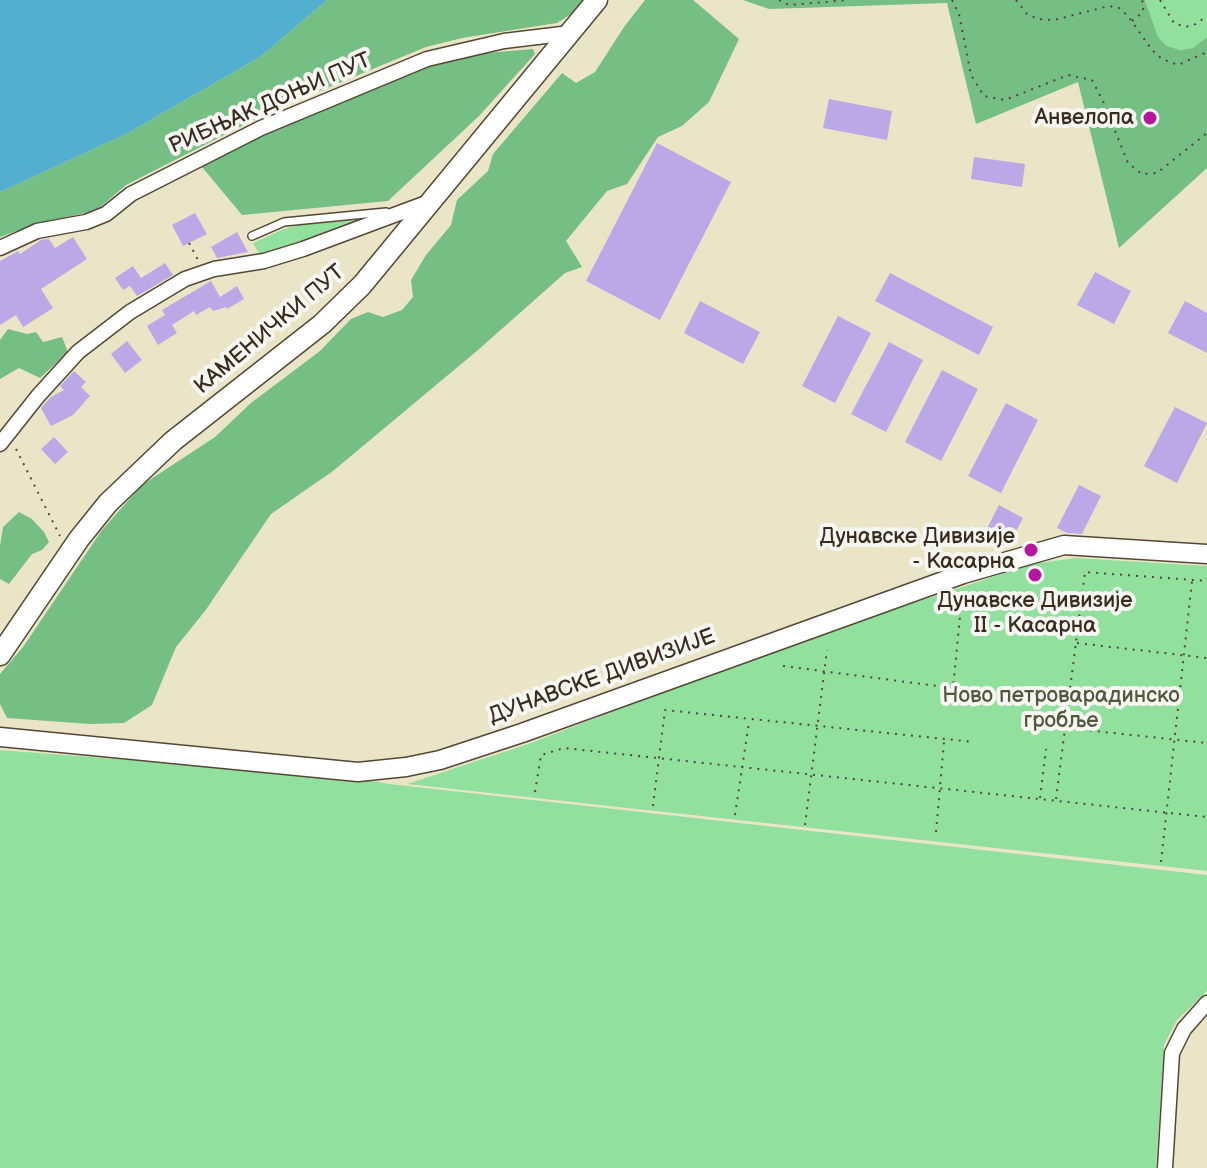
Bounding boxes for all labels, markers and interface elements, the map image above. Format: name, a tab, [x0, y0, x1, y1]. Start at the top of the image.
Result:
street label: РИБЊАК ДОЊИ ПУТ	[165, 48, 375, 160]
place label: Анвелопа	[1035, 105, 1134, 131]
marker: Анвелопа	[1141, 109, 1159, 127]
street label: КАМЕНИЧКИ ПУТ	[190, 260, 350, 400]
place label: Дунавске Дивизије - Касарна	[820, 524, 1015, 576]
marker: Дунавске Дивизије - Касарна	[1022, 541, 1040, 559]
marker: Дунавске Дивизије II - Касарна	[1026, 566, 1044, 584]
place label: Дунавске Дивизије II - Касарна	[937, 588, 1133, 640]
street label: ДУНАВСКЕ ДИВИЗИЈЕ	[485, 624, 719, 730]
park label: Ново петроварадинско гробље	[942, 683, 1180, 734]

